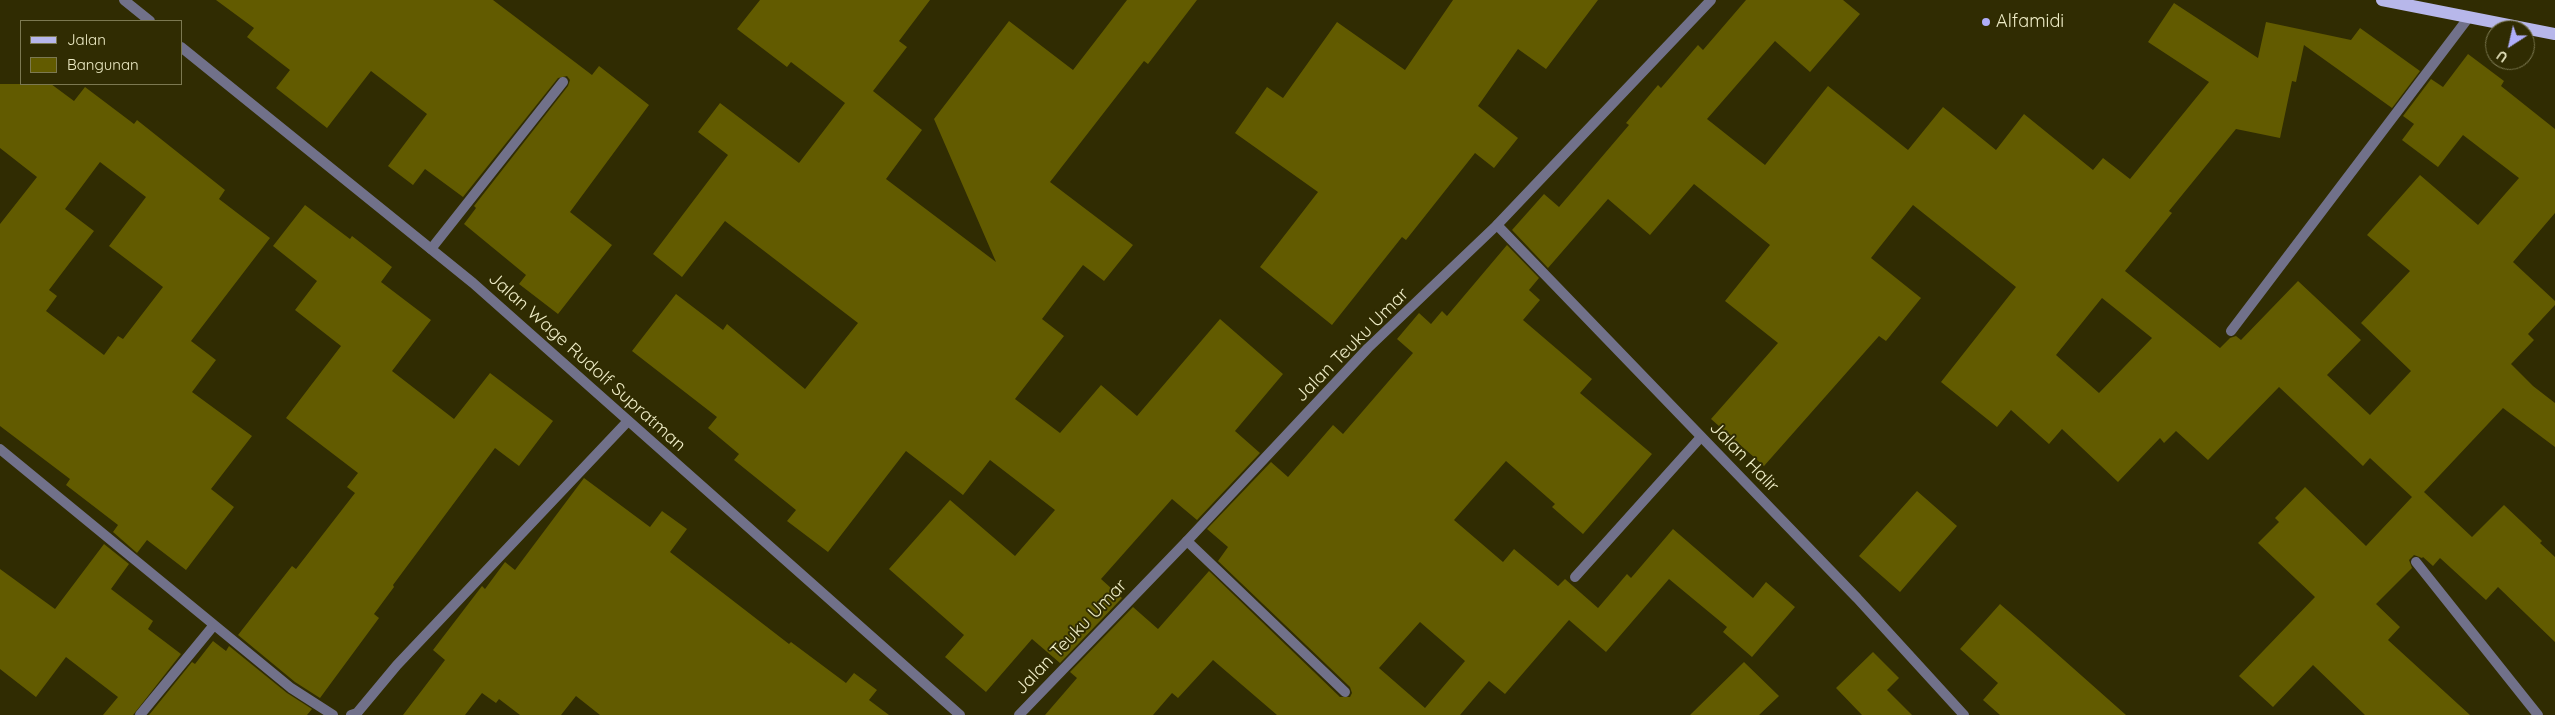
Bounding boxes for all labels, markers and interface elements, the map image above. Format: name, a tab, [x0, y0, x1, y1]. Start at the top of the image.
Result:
place label: Alfamidi	[1996, 11, 2064, 33]
marker: Alfamidi	[1980, 16, 1992, 28]
legend	[20, 20, 182, 85]
north arrow	[2485, 20, 2535, 70]
text: Jalan	[67, 30, 106, 49]
text: U	[2493, 46, 2511, 67]
text: Bangunan	[67, 55, 139, 74]
street label: Jalan Wage Rudolf Supratman	[484, 268, 690, 456]
street label: Jalan Teuku Umar	[1290, 283, 1414, 407]
street label: Jalan Halir	[1705, 417, 1783, 497]
street label: Jalan Teuku Umar	[1010, 575, 1132, 699]

